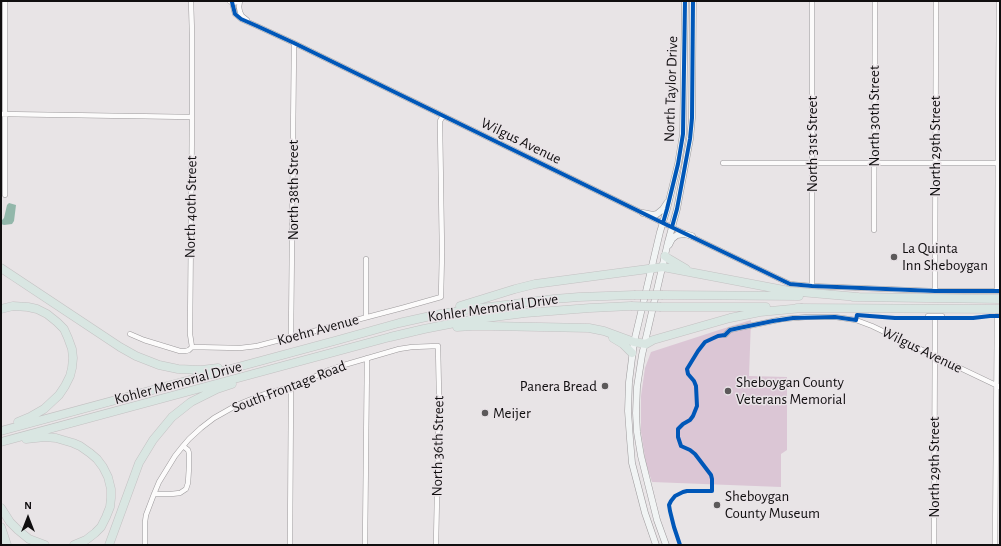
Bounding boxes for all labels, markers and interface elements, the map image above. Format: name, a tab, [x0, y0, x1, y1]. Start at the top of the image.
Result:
street label: North Taylor Drive	[660, 36, 682, 142]
street label: North 30th Street	[865, 65, 883, 167]
street label: North 29th Street	[926, 95, 944, 197]
street label: North 31st Street	[803, 96, 821, 192]
street label: Wilgus Avenue	[478, 114, 564, 168]
street label: North 38th Street	[284, 140, 302, 240]
street label: North 40th Street	[181, 156, 201, 258]
place label: La Quinta Inn Sheboygan	[902, 239, 988, 274]
marker: La Quinta Inn Sheboygan	[889, 252, 899, 262]
street label: Kohler Memorial Drive	[427, 290, 559, 326]
street label: Koehn Avenue	[275, 310, 361, 350]
street label: Wilgus Avenue	[879, 323, 965, 377]
street label: Kohler Memorial Drive	[112, 357, 244, 409]
street label: South Frontage Road	[229, 357, 349, 417]
place label: Sheboygan County Veterans Memorial	[736, 373, 846, 408]
place label: Panera Bread	[520, 377, 597, 395]
marker: Panera Bread	[600, 381, 610, 391]
marker: Sheboygan County Veterans Memorial	[723, 386, 733, 396]
street label: North 36th Street	[428, 396, 448, 496]
place label: Meijer	[493, 404, 531, 422]
marker: Meijer	[480, 408, 490, 418]
street label: North 29th Street	[925, 416, 943, 518]
place label: Sheboygan County Museum	[725, 487, 820, 522]
north arrow	[8, 498, 48, 538]
text: N	[24, 500, 32, 511]
marker: Sheboygan County Museum	[712, 500, 722, 510]

